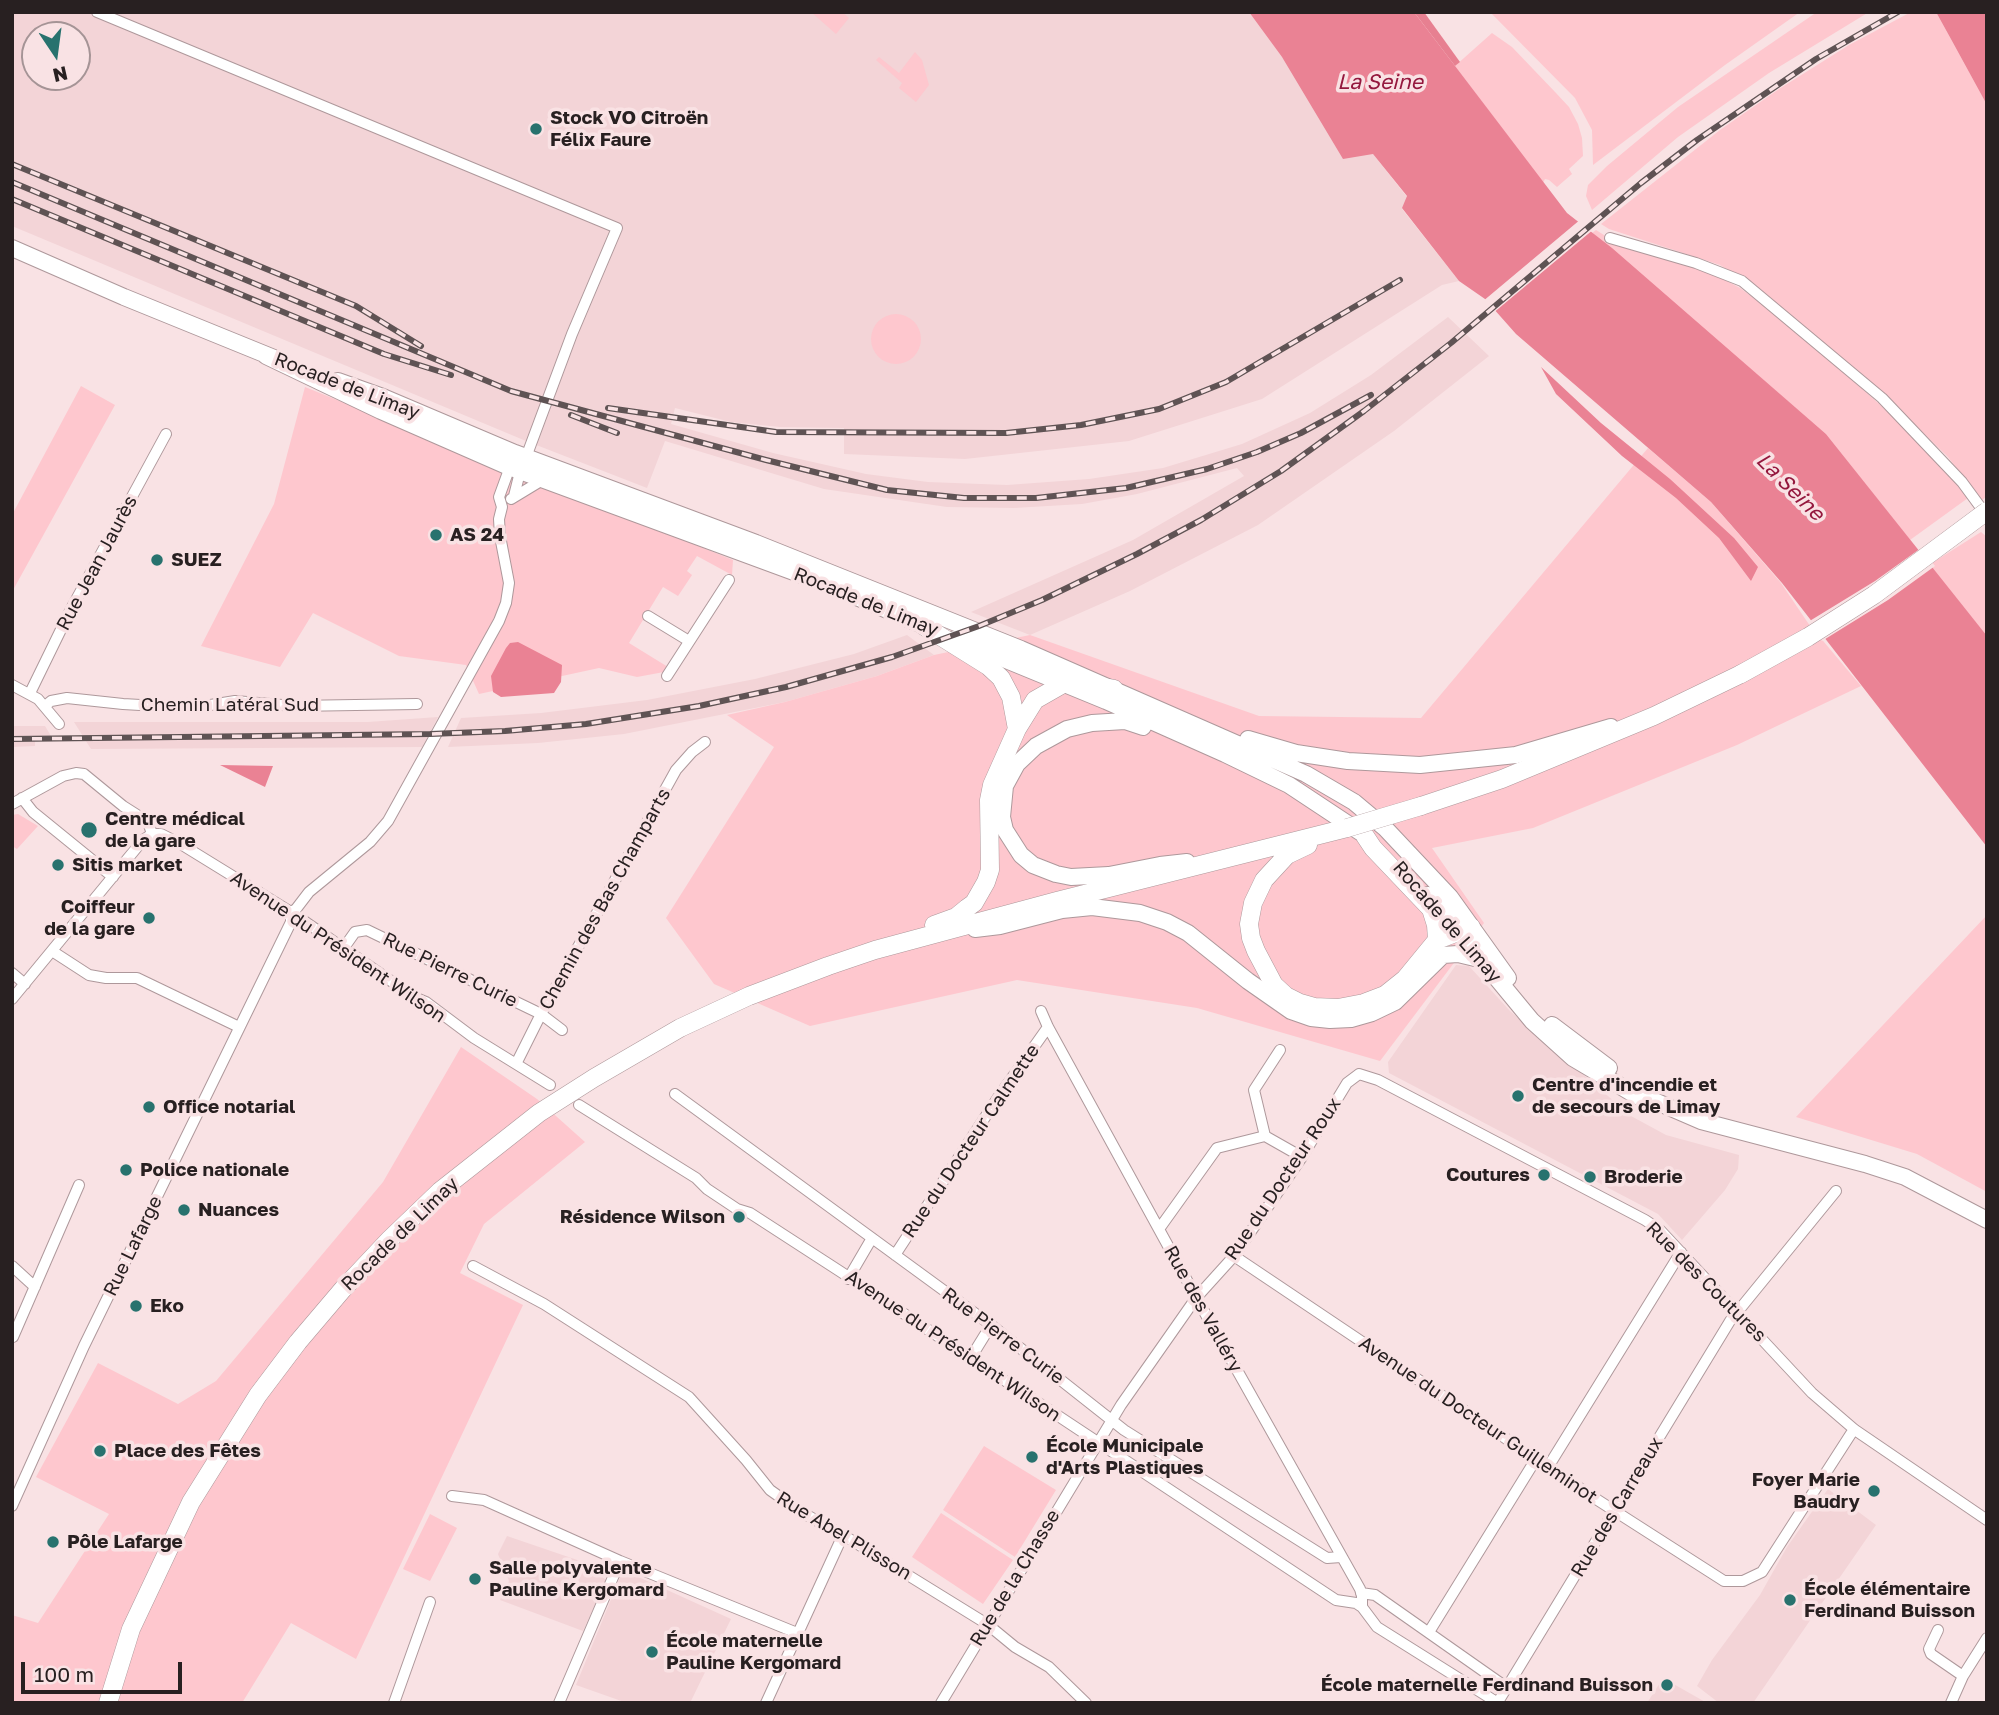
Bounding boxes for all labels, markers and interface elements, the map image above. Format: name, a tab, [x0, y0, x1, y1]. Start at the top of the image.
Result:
north arrow	[21, 21, 91, 91]
text: N	[51, 62, 70, 88]
water label: La Seine	[1337, 69, 1423, 95]
place label: Stock VO Citroën Félix Faure	[550, 107, 708, 151]
marker: Stock VO Citroën Félix Faure	[528, 121, 544, 137]
street label: Rocade de Limay	[271, 348, 423, 424]
water label: La Seine	[1751, 448, 1829, 526]
street label: Rue Jean Jaurès	[52, 492, 142, 634]
place label: AS 24	[450, 524, 504, 546]
marker: AS 24	[428, 527, 444, 543]
place label: SUEZ	[171, 549, 222, 571]
marker: SUEZ	[149, 552, 165, 568]
street label: Rocade de Limay	[790, 563, 942, 641]
street label: Chemin Latéral Sud	[141, 694, 319, 716]
street label: Chemin des Bas Champarts	[534, 784, 676, 1014]
place label: Centre médical de la gare	[105, 808, 245, 852]
marker: Centre médical de la gare	[79, 820, 99, 840]
place label: Sitis market	[72, 854, 183, 876]
street label: Rocade de Limay	[1388, 856, 1506, 988]
marker: Sitis market	[50, 857, 66, 873]
street label: Avenue du Président Wilson	[226, 866, 450, 1028]
place label: Coiffeur de la gare	[44, 896, 135, 940]
marker: Coiffeur de la gare	[141, 910, 157, 926]
street label: Rue Pierre Curie	[379, 928, 521, 1012]
street label: Rue du Docteur Calmette	[898, 1040, 1044, 1242]
place label: Centre d'incendie et de secours de Limay	[1532, 1074, 1720, 1118]
marker: Centre d'incendie et de secours de Limay	[1510, 1088, 1526, 1104]
street label: Rue du Docteur Roux	[1220, 1093, 1346, 1265]
place label: Office notarial	[163, 1096, 295, 1118]
marker: Office notarial	[141, 1099, 157, 1115]
place label: Police nationale	[140, 1159, 289, 1181]
marker: Police nationale	[118, 1162, 134, 1178]
place label: Coutures	[1446, 1164, 1530, 1186]
place label: Broderie	[1604, 1166, 1683, 1188]
marker: Coutures	[1536, 1167, 1552, 1183]
marker: Broderie	[1582, 1169, 1598, 1185]
street label: Rocade de Limay	[337, 1172, 463, 1296]
street label: Rue Lafarge	[99, 1192, 167, 1300]
place label: Nuances	[198, 1199, 279, 1221]
marker: Nuances	[176, 1202, 192, 1218]
place label: Résidence Wilson	[560, 1206, 725, 1228]
marker: Résidence Wilson	[731, 1209, 747, 1225]
street label: Rue des Coutures	[1641, 1217, 1771, 1347]
street label: Rue des Valléry	[1159, 1242, 1247, 1376]
street label: Avenue du Président Wilson	[841, 1265, 1065, 1427]
street label: Rue Pierre Curie	[938, 1283, 1068, 1389]
place label: Eko	[150, 1295, 184, 1317]
marker: Eko	[128, 1298, 144, 1314]
street label: Avenue du Docteur Guilleminot	[1354, 1332, 1602, 1508]
street label: Rue des Carreaux	[1566, 1433, 1668, 1581]
place label: École Municipale d'Arts Plastiques	[1046, 1435, 1204, 1479]
place label: Place des Fêtes	[114, 1440, 261, 1462]
marker: Place des Fêtes	[92, 1443, 108, 1459]
marker: École Municipale d'Arts Plastiques	[1024, 1449, 1040, 1465]
place label: Foyer Marie Baudry	[1752, 1469, 1860, 1513]
marker: Foyer Marie Baudry	[1866, 1483, 1882, 1499]
street label: Rue Abel Plisson	[773, 1487, 915, 1585]
street label: Rue de la Chasse	[965, 1506, 1065, 1650]
place label: Pôle Lafarge	[67, 1531, 183, 1553]
marker: Pôle Lafarge	[45, 1534, 61, 1550]
place label: Salle polyvalente Pauline Kergomard	[489, 1557, 664, 1601]
marker: Salle polyvalente Pauline Kergomard	[467, 1571, 483, 1587]
place label: École élémentaire Ferdinand Buisson	[1804, 1578, 1975, 1622]
marker: École élémentaire Ferdinand Buisson	[1782, 1592, 1798, 1608]
place label: École maternelle Pauline Kergomard	[666, 1630, 841, 1674]
marker: École maternelle Pauline Kergomard	[644, 1644, 660, 1660]
scale bar	[24, 1648, 186, 1692]
text: 100 m	[34, 1661, 94, 1687]
place label: École maternelle Ferdinand Buisson	[1321, 1674, 1653, 1696]
marker: École maternelle Ferdinand Buisson	[1659, 1677, 1675, 1693]

